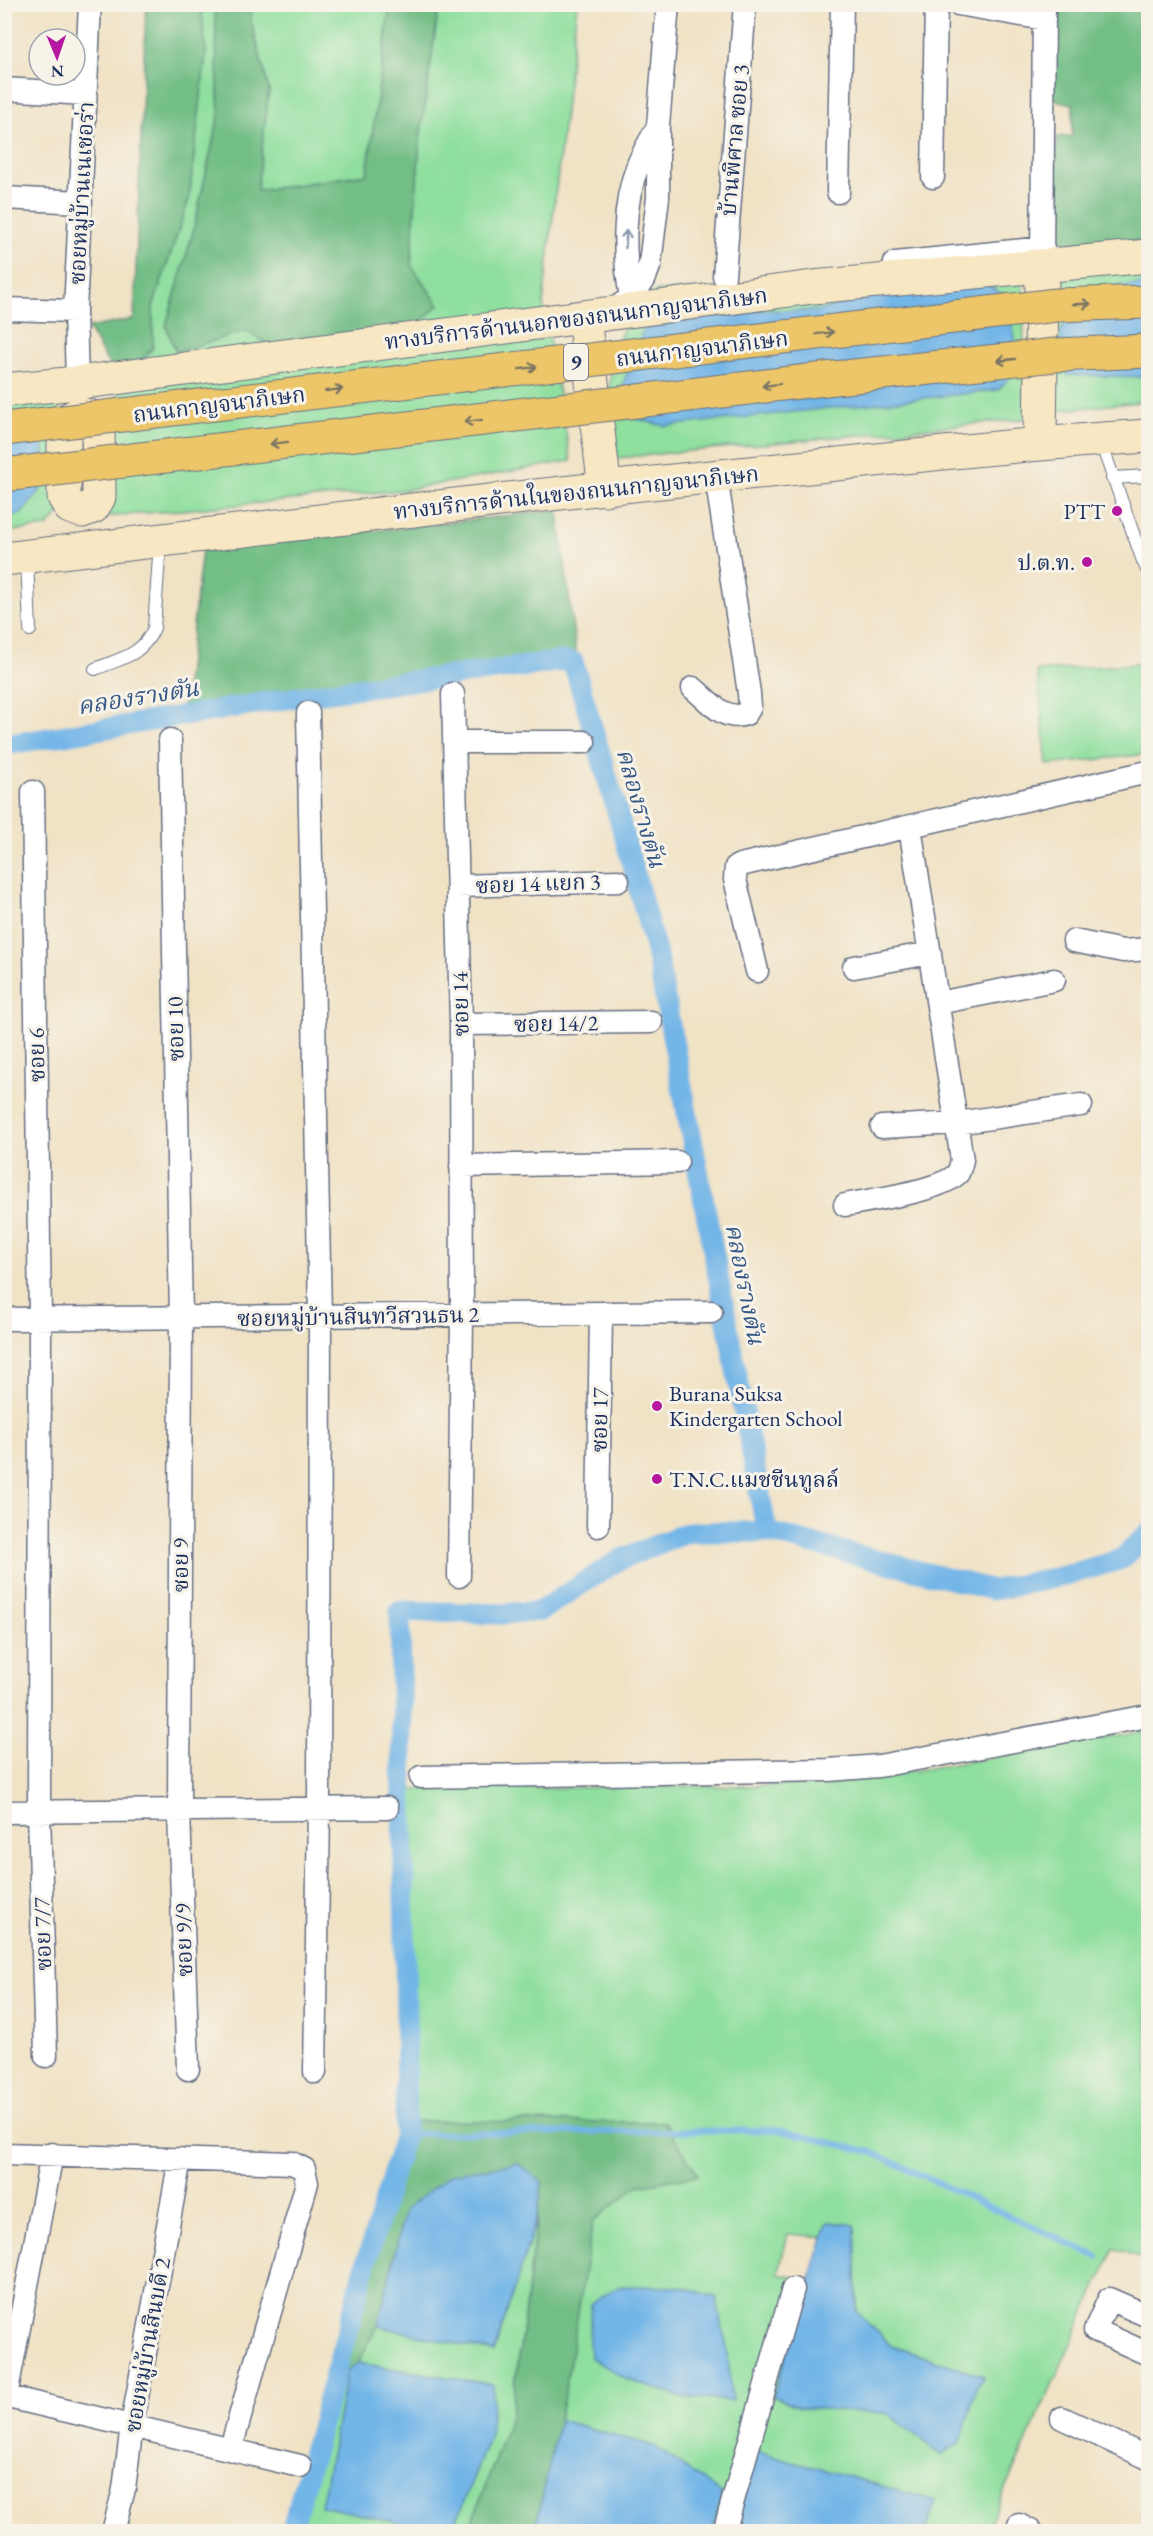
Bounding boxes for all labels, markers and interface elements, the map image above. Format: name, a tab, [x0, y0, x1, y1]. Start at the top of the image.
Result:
north arrow	[27, 27, 87, 87]
text: N	[51, 61, 64, 82]
street label: บ้านพิศาล ซอย 3	[713, 63, 756, 217]
street label: ซอยหมู่บ้านเนเชอร่า	[62, 101, 101, 285]
one-way arrow	[621, 230, 632, 250]
street label: ทางบริการด้านนอกของถนนกาญจนาภิเษก	[383, 281, 769, 355]
one-way arrow	[1071, 298, 1091, 310]
street label: ถนนกาญจนาภิเษก	[614, 324, 790, 372]
one-way arrow	[815, 328, 835, 339]
road number: 9	[564, 344, 588, 380]
one-way arrow	[997, 355, 1017, 366]
one-way arrow	[517, 362, 537, 373]
street label: ถนนกาญจนาภิเษก	[131, 380, 307, 429]
one-way arrow	[761, 380, 781, 391]
one-way arrow	[323, 385, 343, 396]
one-way arrow	[463, 416, 483, 427]
one-way arrow	[270, 438, 290, 449]
street label: ทางบริการด้านในของถนนกาญจนาภิเษก	[392, 459, 760, 526]
place label: PTT	[1063, 497, 1105, 526]
marker: PTT	[1110, 504, 1124, 518]
place label: ป.ต.ท.	[1017, 548, 1075, 577]
marker: ป.ต.ท.	[1080, 555, 1094, 569]
water label: คลองรางตัน	[75, 672, 201, 721]
water label: คลองรางตัน	[610, 745, 673, 871]
street label: ซอย 14 แยก 3	[475, 867, 601, 900]
street label: ซอย 14	[445, 971, 476, 1037]
street label: ซอย 10	[160, 996, 191, 1062]
street label: ซอย 14/2	[514, 1008, 599, 1039]
street label: ซอย 6	[22, 1027, 51, 1082]
water label: คลองรางตัน	[719, 1221, 772, 1347]
street label: ซอยหมู่บ้านสินทวีสวนธน 2	[237, 1300, 480, 1333]
place label: Burana Suksa Kindergarten School	[669, 1379, 843, 1433]
street label: ซอย 17	[584, 1387, 615, 1453]
marker: Burana Suksa Kindergarten School	[650, 1399, 664, 1413]
place label: T.N.C.แมชชีนทูลล์	[669, 1465, 839, 1494]
marker: T.N.C.แมชชีนทูลล์	[650, 1472, 664, 1486]
street label: ซอย 9	[166, 1537, 195, 1592]
street label: ซอย 7/7	[27, 1896, 58, 1971]
street label: ซอย 9/9	[168, 1902, 199, 1977]
street label: ซอยหมู่บ้านสินบดี 2	[118, 2255, 177, 2435]

